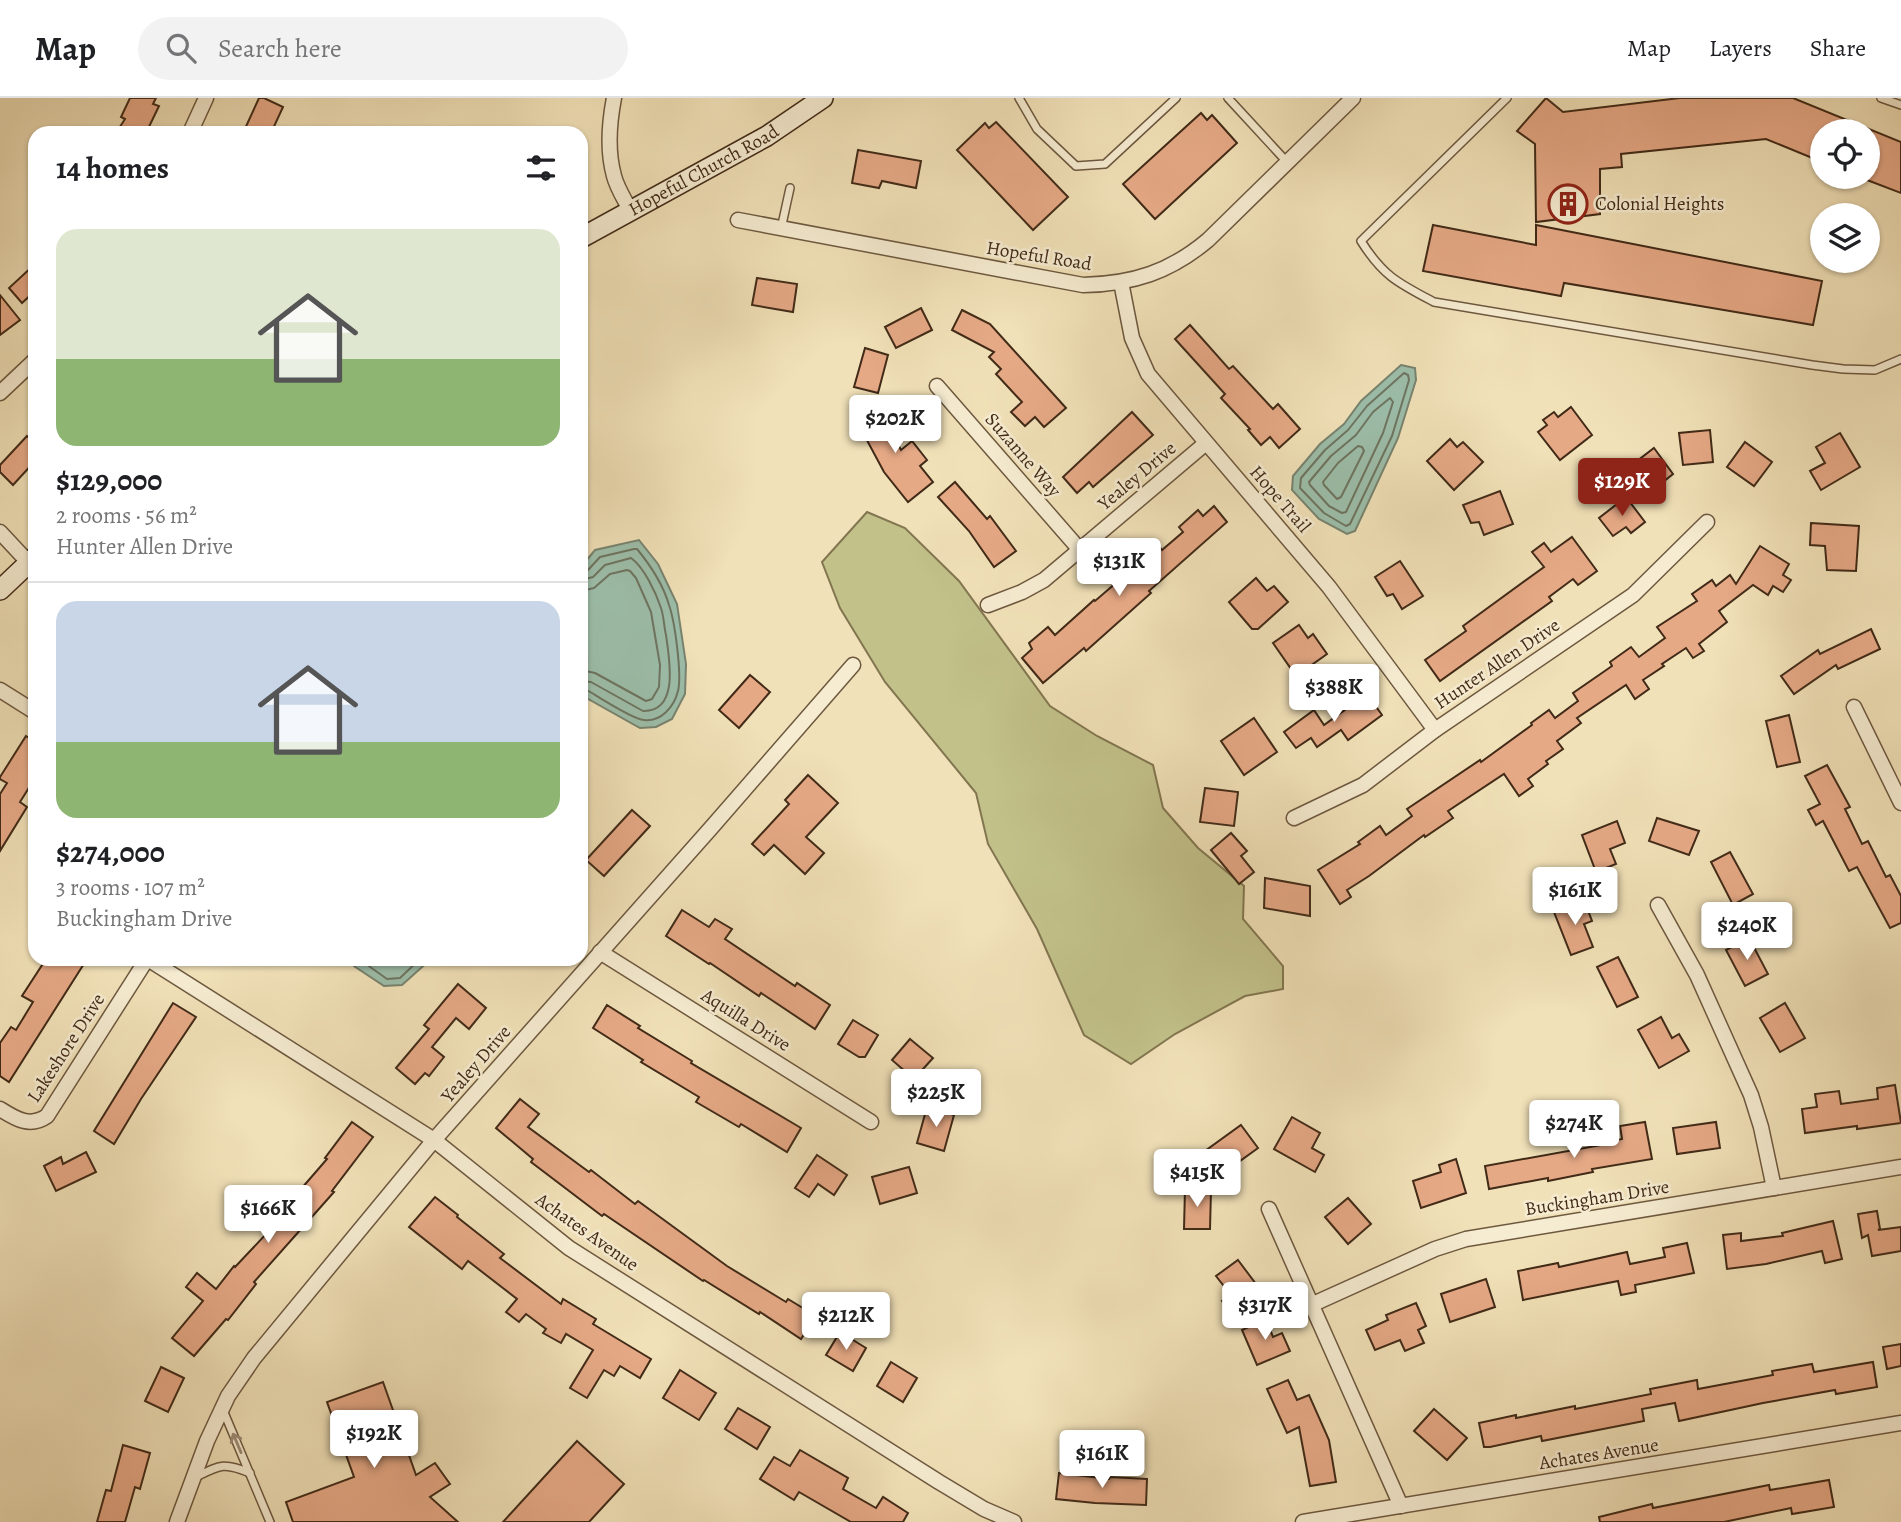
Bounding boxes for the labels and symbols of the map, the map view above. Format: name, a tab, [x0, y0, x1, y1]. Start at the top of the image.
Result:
street label: Hopeful Church Road	[624, 118, 785, 222]
building icon: Colonial Heights	[1547, 183, 1589, 225]
place label: Colonial Heights	[1595, 191, 1725, 217]
street label: Hopeful Road	[984, 235, 1094, 277]
pin: $202K	[846, 396, 944, 455]
street label: Suzanne Way	[979, 407, 1067, 503]
street label: Yealey Drive	[1092, 436, 1182, 517]
pin: $129K	[1573, 458, 1671, 518]
street label: Hope Trail	[1243, 460, 1317, 539]
pin: $131K	[1070, 538, 1168, 598]
street label: Hunter Allen Drive	[1429, 612, 1565, 716]
pin: $388K	[1285, 664, 1383, 724]
pin: $161K	[1526, 868, 1624, 927]
pin: $240K	[1698, 902, 1796, 962]
street label: Aquilla Drive	[696, 982, 796, 1058]
street label: Lakeshore Drive	[21, 988, 111, 1108]
street label: Yealey Drive	[434, 1020, 517, 1109]
pin: $225K	[887, 1070, 985, 1129]
pin: $274K	[1525, 1100, 1623, 1160]
pin: $415K	[1148, 1150, 1246, 1209]
street label: Buckingham Drive	[1523, 1174, 1671, 1222]
pin: $166K	[219, 1186, 317, 1245]
street label: Achates Avenue	[529, 1186, 644, 1277]
pin: $317K	[1216, 1282, 1314, 1342]
pin: $212K	[797, 1292, 895, 1352]
pin: $192K	[325, 1410, 423, 1470]
pin: $161K	[1053, 1430, 1151, 1490]
one-way arrow	[230, 1432, 243, 1454]
street label: Achates Avenue	[1536, 1432, 1661, 1476]

